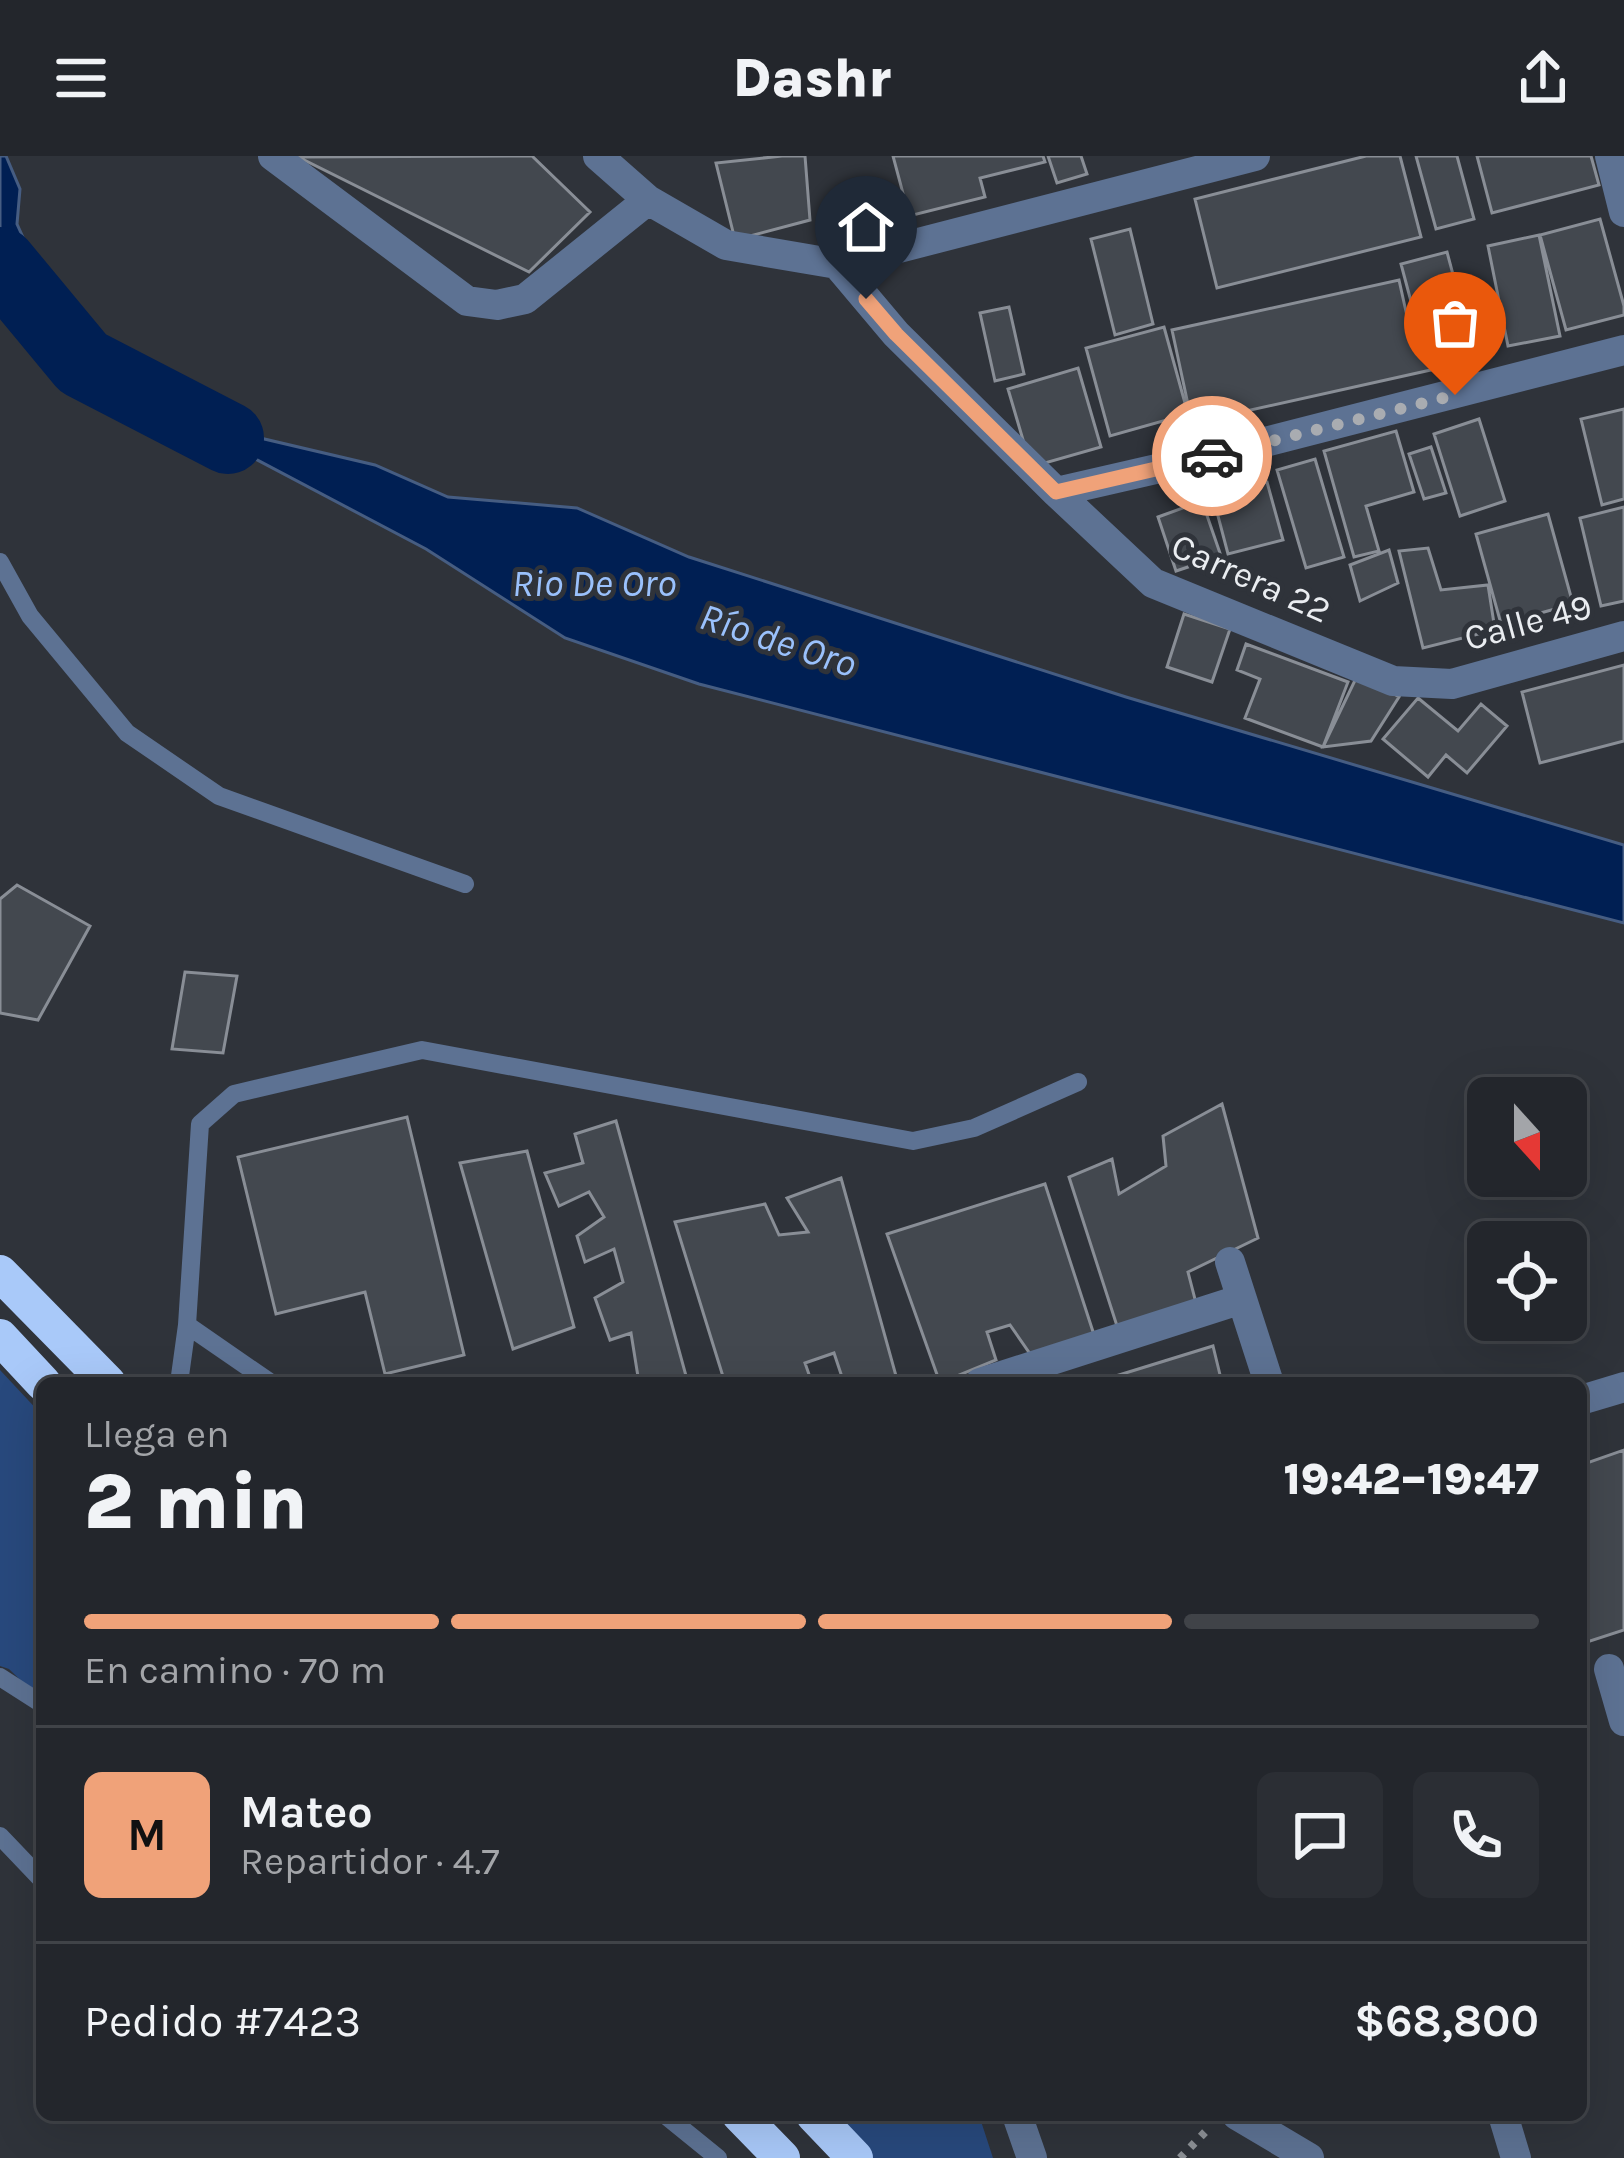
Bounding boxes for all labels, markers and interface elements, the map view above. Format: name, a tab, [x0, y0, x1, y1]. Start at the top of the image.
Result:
icon: menu	[48, 45, 114, 111]
icon: share	[1510, 45, 1576, 111]
text: Dashr	[733, 46, 891, 110]
pin	[815, 176, 917, 299]
icon: home	[833, 194, 899, 260]
pin	[1404, 272, 1506, 395]
icon: bag	[1422, 290, 1488, 356]
courier	[1152, 396, 1272, 516]
icon: car	[1179, 423, 1245, 489]
street label: Carrera 22	[1165, 524, 1337, 632]
water label: Rio De Oro	[512, 560, 676, 606]
street label: Calle 49	[1460, 585, 1596, 659]
water label: Río de Oro	[694, 593, 862, 687]
north arrow	[1467, 1077, 1587, 1197]
map controls	[1467, 1077, 1587, 1341]
button: locate	[1467, 1221, 1587, 1341]
text: Llega en	[84, 1411, 230, 1457]
text: 19:42–19:47	[1283, 1453, 1539, 1505]
text: 2 min	[84, 1456, 308, 1548]
text: En camino · 70 m	[84, 1647, 386, 1693]
button: chat	[1257, 1772, 1383, 1898]
button: phone	[1413, 1772, 1539, 1898]
text: Mateo	[240, 1786, 373, 1838]
text: M	[127, 1809, 167, 1861]
text: Repartidor · 4.7	[240, 1838, 500, 1884]
text: Pedido #7423	[84, 1995, 361, 2047]
text: $68,800	[1354, 1995, 1539, 2047]

